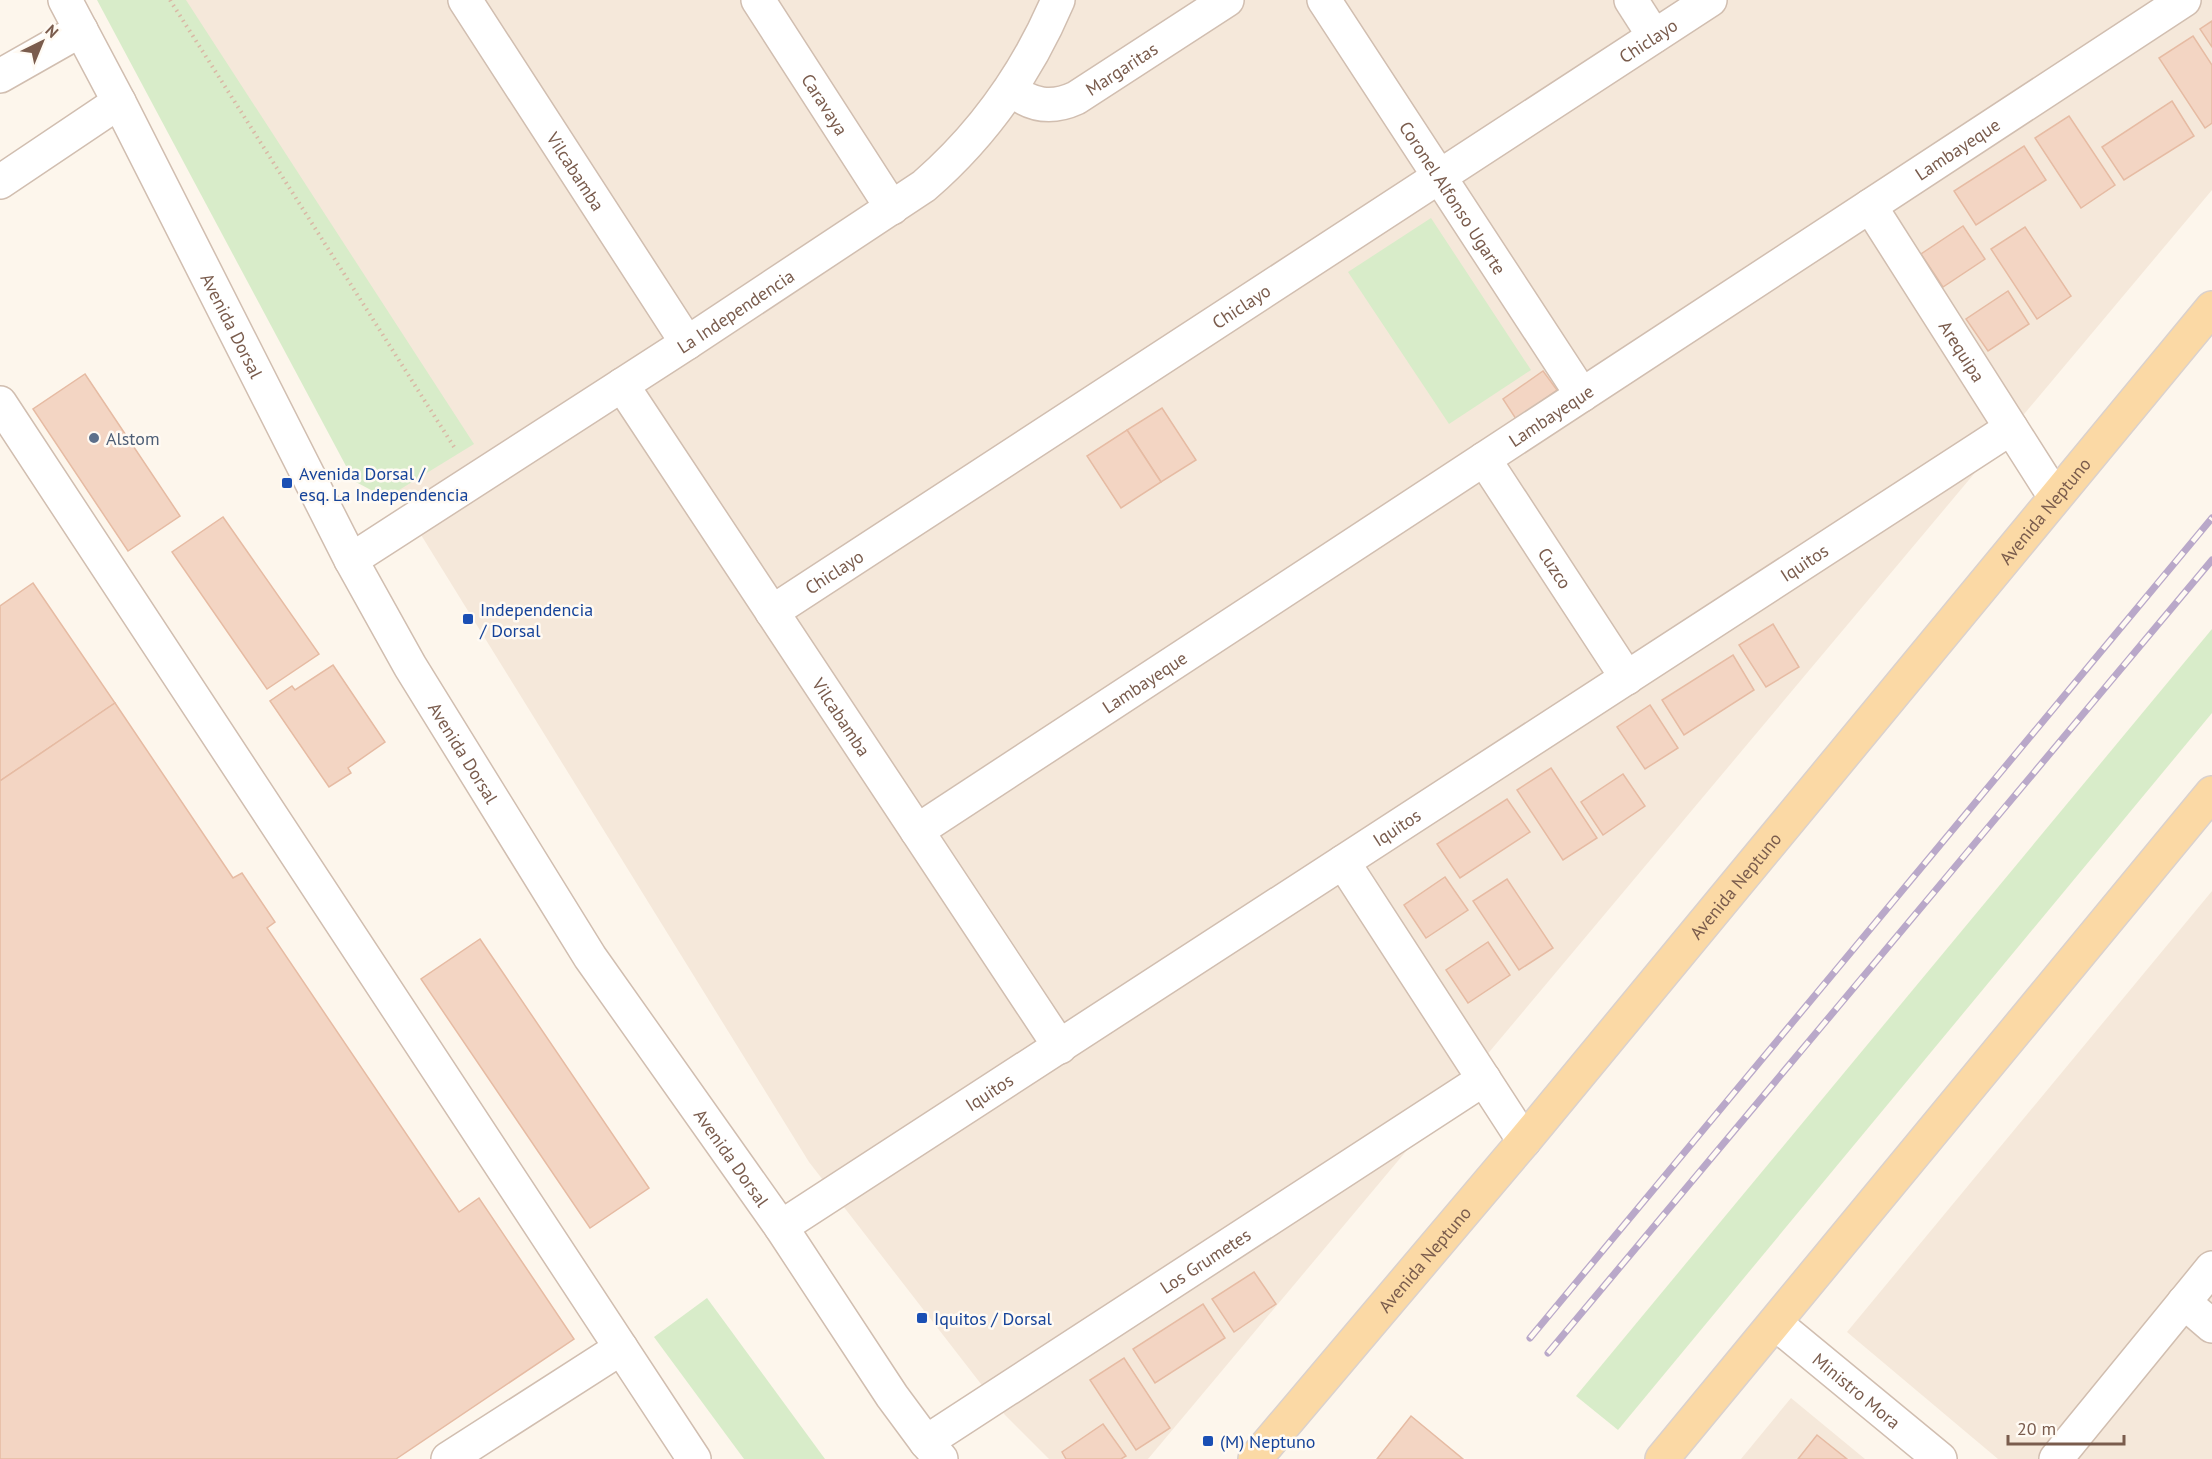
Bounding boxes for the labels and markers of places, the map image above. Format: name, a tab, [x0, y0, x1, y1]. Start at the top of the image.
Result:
place label: Alstom	[106, 427, 160, 450]
marker: Alstom	[87, 431, 101, 445]
place label: Avenida Dorsal / esq. La Independencia	[299, 462, 469, 506]
marker: Avenida Dorsal / esq. La Independencia	[280, 476, 294, 490]
place label: Independencia / Dorsal	[479, 598, 593, 642]
marker: Independencia / Dorsal	[461, 612, 475, 626]
place label: Iquitos / Dorsal	[934, 1307, 1053, 1330]
marker: Iquitos / Dorsal	[915, 1311, 929, 1325]
place label: (M) Neptuno	[1220, 1430, 1315, 1453]
marker: (M) Neptuno	[1201, 1434, 1215, 1448]

